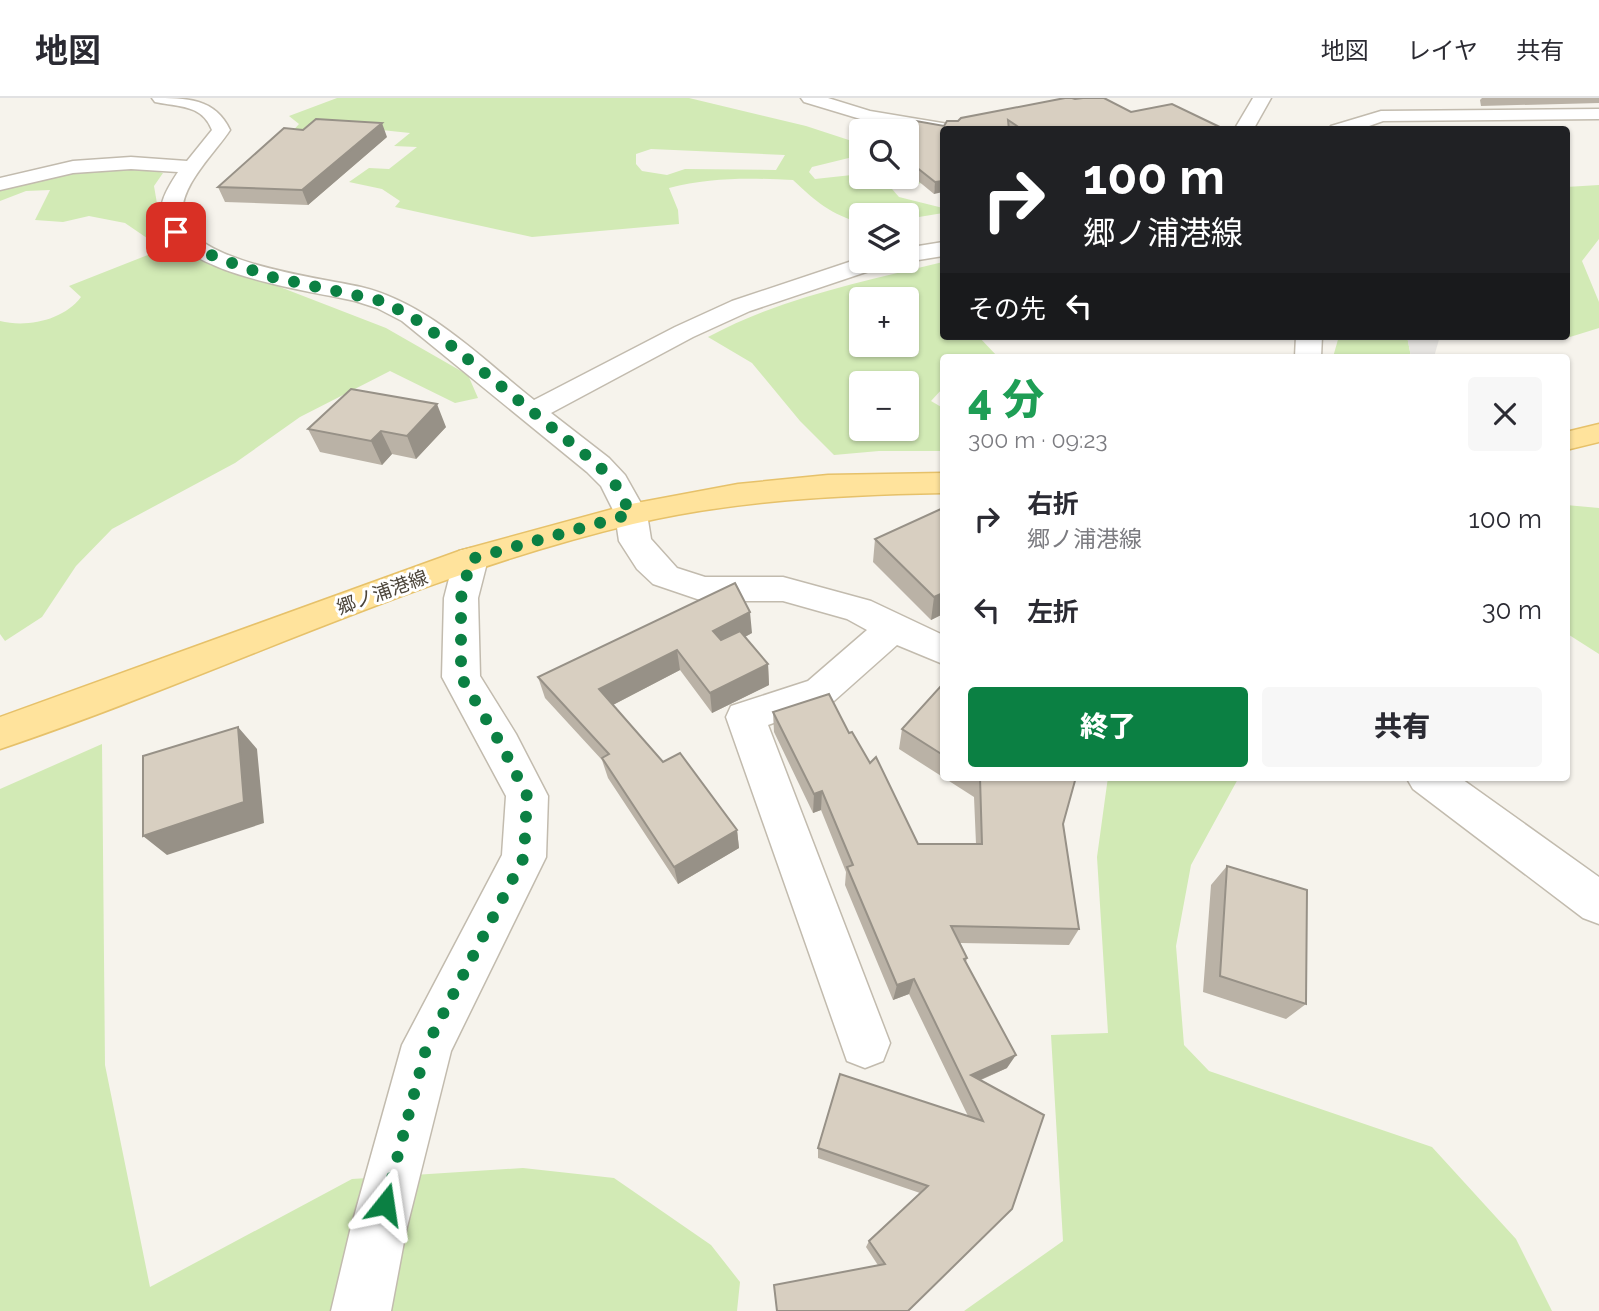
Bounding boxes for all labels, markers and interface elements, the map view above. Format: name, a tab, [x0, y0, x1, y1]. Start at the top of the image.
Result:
text: 地図	[35, 31, 101, 70]
text: 地図	[1321, 36, 1369, 65]
text: レイヤ	[1407, 36, 1478, 65]
text: 共有	[1516, 36, 1564, 65]
map controls	[849, 119, 919, 441]
button: search	[849, 119, 919, 189]
text: 100 m	[1083, 148, 1225, 205]
icon: right	[968, 154, 1059, 245]
pin	[146, 202, 206, 262]
button: layers	[849, 203, 919, 273]
icon: arrive	[157, 213, 195, 251]
text: 郷ノ浦港線	[1083, 214, 1243, 251]
button: +	[849, 287, 919, 357]
icon: left	[1060, 287, 1098, 325]
text: その先	[968, 294, 1046, 324]
button: −	[849, 371, 919, 441]
text: 4 分	[968, 375, 1044, 424]
button: close	[1468, 377, 1542, 451]
text: 300 m · 09:23	[968, 426, 1108, 453]
text: 右折	[1027, 489, 1079, 519]
icon: right	[968, 500, 1006, 538]
text: 100 m	[1469, 504, 1542, 534]
text: 郷ノ浦港線	[1027, 525, 1142, 552]
street label: 郷ノ浦港線	[334, 565, 430, 619]
icon: left	[968, 591, 1006, 629]
text: 30 m	[1482, 595, 1542, 625]
text: 左折	[1027, 597, 1079, 627]
button: 終了	[968, 687, 1248, 767]
button: 共有	[1262, 687, 1542, 767]
position arrow	[348, 1167, 422, 1241]

